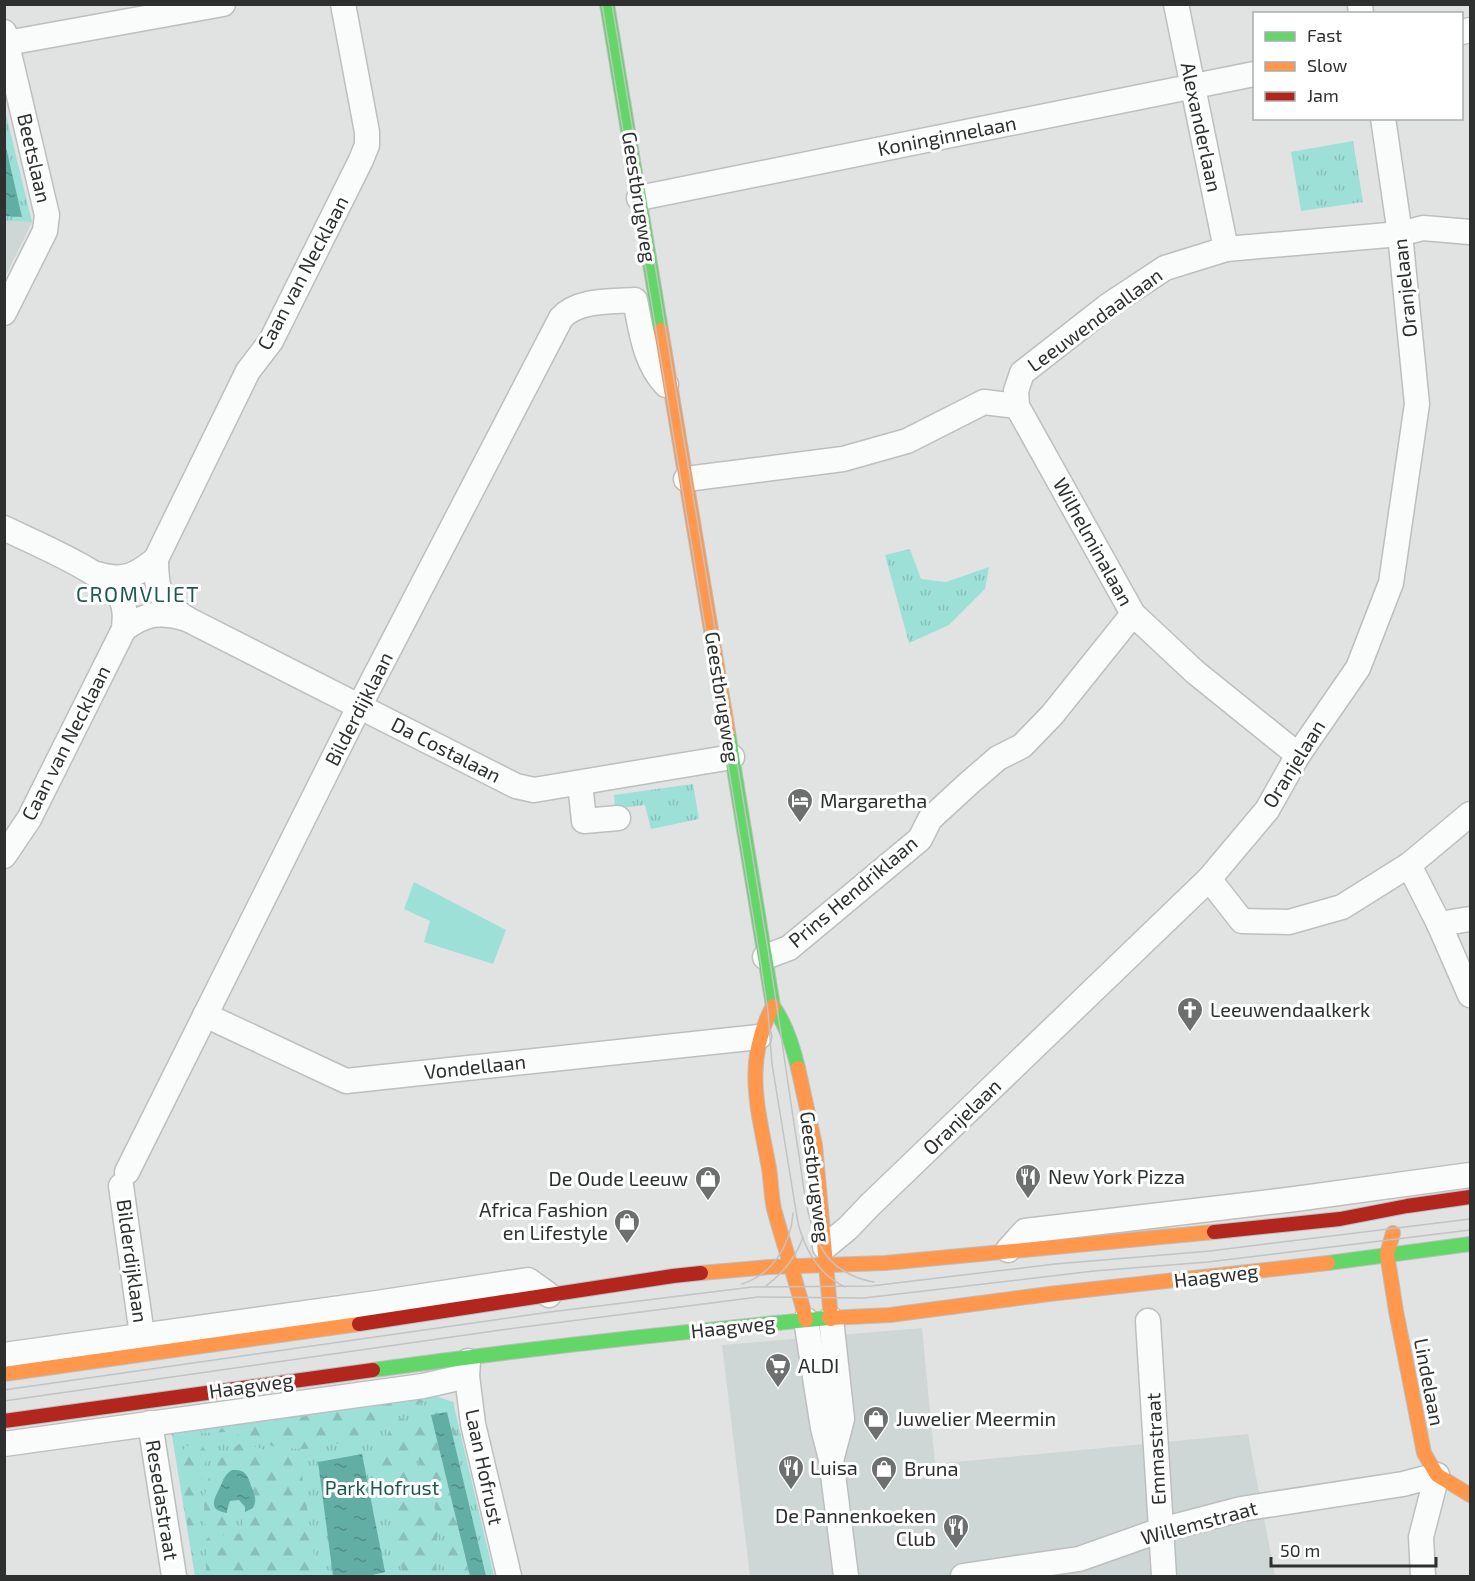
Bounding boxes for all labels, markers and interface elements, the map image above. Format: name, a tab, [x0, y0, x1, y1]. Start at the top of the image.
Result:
legend	[1253, 12, 1463, 120]
text: Fast	[1307, 24, 1342, 46]
text: Slow	[1307, 54, 1348, 76]
street label: Alexanderlaan	[1177, 60, 1227, 194]
text: Jam	[1307, 84, 1339, 106]
street label: Koninginnelaan	[875, 110, 1018, 160]
street label: Beetslaan	[13, 111, 57, 205]
street label: Geestbrugweg	[618, 130, 662, 264]
street label: Caan van Necklaan	[251, 191, 353, 354]
street label: Oranjelaan	[1387, 237, 1421, 339]
street label: Leeuwendaallaan	[1022, 262, 1167, 376]
street label: Wilhelminalaan	[1049, 473, 1139, 610]
district label: CROMVLIET	[76, 581, 200, 606]
street label: Geestbrugweg	[701, 630, 745, 764]
street label: Bilderdijklaan	[319, 648, 397, 769]
street label: Caan van Necklaan	[16, 661, 115, 824]
street label: Da Costalaan	[388, 711, 505, 787]
street label: Oranjelaan	[1257, 715, 1330, 812]
hotel icon: Margaretha	[785, 786, 815, 824]
place label: Margaretha	[820, 788, 927, 812]
street label: Prins Hendriklaan	[783, 830, 922, 952]
church icon: Leeuwendaalkerk	[1175, 995, 1205, 1033]
place label: Leeuwendaalkerk	[1210, 997, 1370, 1021]
street label: Vondellaan	[423, 1049, 527, 1083]
street label: Oranjelaan	[917, 1073, 1005, 1159]
street label: Geestbrugweg	[796, 1110, 836, 1244]
restaurant icon: New York Pizza	[1013, 1162, 1043, 1200]
shop icon: De Oude Leeuw	[693, 1164, 723, 1202]
place label: New York Pizza	[1048, 1164, 1185, 1188]
place label: De Oude Leeuw	[549, 1166, 688, 1190]
place label: Africa Fashion en Lifestyle	[479, 1197, 608, 1244]
street label: Bilderdijklaan	[112, 1198, 154, 1324]
shop icon: Africa Fashion en Lifestyle	[612, 1207, 642, 1245]
street label: Haagweg	[1172, 1258, 1259, 1292]
street label: Haagweg	[689, 1310, 776, 1342]
street label: Lindelaan	[1410, 1336, 1450, 1428]
supermarket icon: ALDI	[763, 1351, 793, 1389]
place label: ALDI	[798, 1353, 839, 1377]
street label: Haagweg	[207, 1367, 295, 1403]
street label: Emmastraat	[1140, 1392, 1170, 1506]
shop icon: Juwelier Meermin	[861, 1404, 891, 1442]
place label: Juwelier Meermin	[896, 1406, 1056, 1430]
street label: Laan Hofrust	[461, 1407, 509, 1527]
street label: Resedastraat	[142, 1438, 184, 1562]
restaurant icon: Luisa	[776, 1453, 806, 1491]
shop icon: Bruna	[869, 1454, 899, 1492]
place label: Luisa	[810, 1455, 858, 1479]
place label: Bruna	[904, 1456, 958, 1480]
park label: Park Hofrust	[325, 1475, 440, 1499]
street label: Willemstraat	[1138, 1495, 1260, 1549]
place label: De Pannenkoeken Club	[775, 1503, 936, 1550]
restaurant icon: De Pannenkoeken Club	[941, 1512, 971, 1550]
scale bar	[1271, 1530, 1436, 1568]
text: 50 m	[1280, 1539, 1320, 1561]

